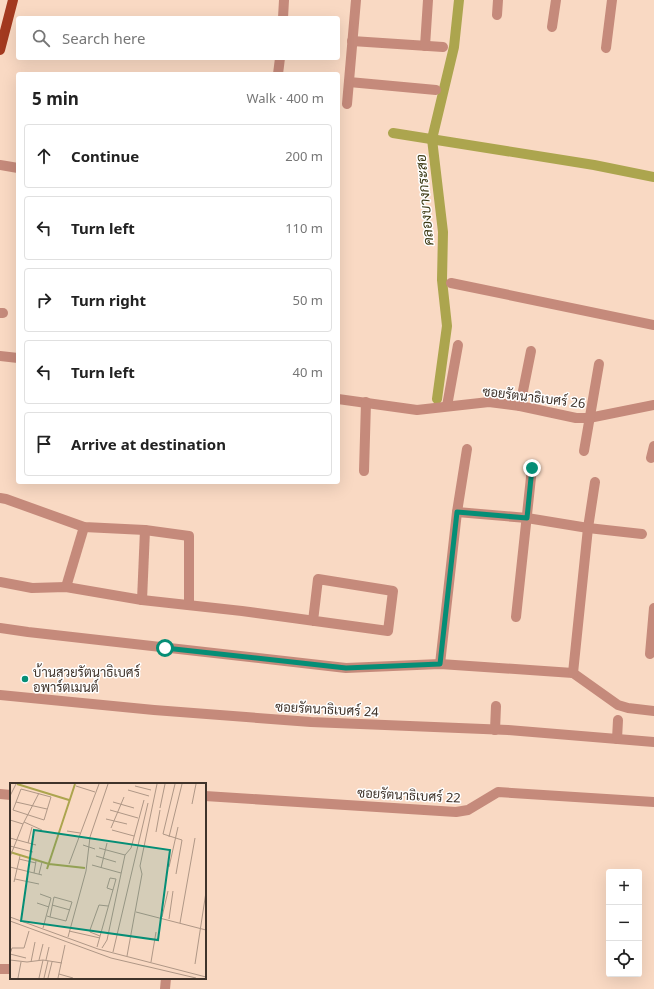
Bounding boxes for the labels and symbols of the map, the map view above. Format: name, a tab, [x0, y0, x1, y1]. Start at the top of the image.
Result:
water label: คลองบางกระสอ	[411, 153, 437, 247]
street label: ซอยรัตนาธิเบศร์ 26	[481, 382, 587, 412]
route end	[523, 459, 541, 477]
route start	[156, 639, 174, 657]
place label: บ้านสวยรัตนาธิเบศร์ อพาร์ตเมนต์	[33, 663, 140, 696]
marker: บ้านสวยรัตนาธิเบศร์ อพาร์ตเมนต์	[20, 674, 30, 684]
street label: ซอยรัตนาธิเบศร์ 24	[275, 697, 380, 721]
inset map	[10, 783, 206, 979]
street label: ซอยรัตนาธิเบศร์ 22	[357, 783, 461, 807]

